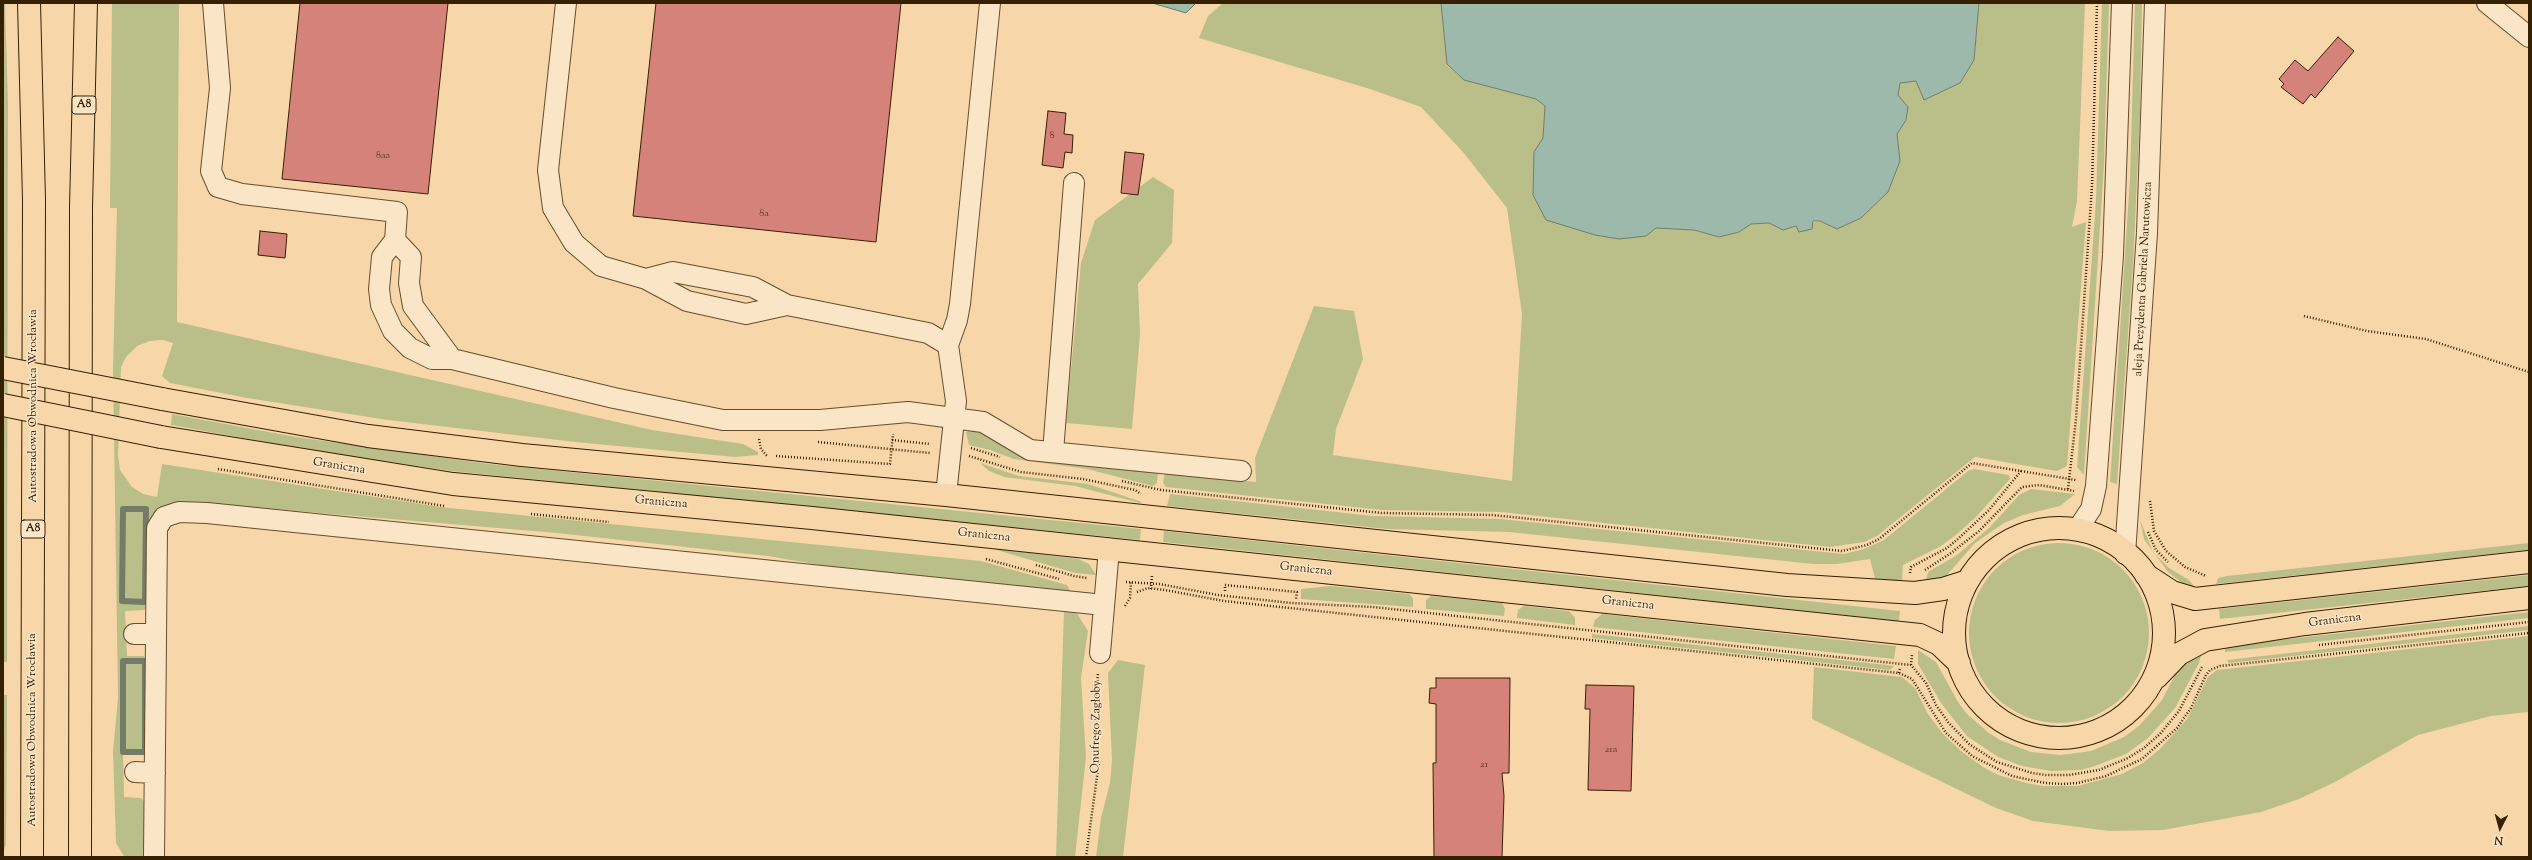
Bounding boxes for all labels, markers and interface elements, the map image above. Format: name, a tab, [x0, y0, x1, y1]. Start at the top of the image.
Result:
road number: A8	[72, 96, 96, 114]
house number: 8	[1050, 130, 1054, 142]
house number: 8aa	[376, 150, 390, 162]
street label: aleja Prezydenta Gabriela Narutowicza	[2132, 181, 2156, 377]
house number: 8a	[759, 208, 769, 220]
street label: Autostradowa Obwodnica Wrocławia	[27, 309, 41, 503]
street label: Graniczna	[312, 456, 366, 478]
street label: Graniczna	[634, 494, 688, 512]
road number: A8	[21, 520, 45, 538]
street label: Graniczna	[957, 526, 1011, 546]
street label: Graniczna	[1279, 560, 1333, 580]
street label: Graniczna	[1601, 594, 1655, 614]
street label: Graniczna	[2308, 611, 2362, 631]
street label: Autostradowa Obwodnica Wrocławia	[26, 633, 40, 827]
street label: Onufrego Zagłoby	[1089, 680, 1105, 774]
house number: 21a	[1605, 744, 1617, 756]
house number: 21	[1480, 759, 1488, 771]
north arrow	[2480, 808, 2520, 848]
text: N	[2494, 832, 2504, 848]

